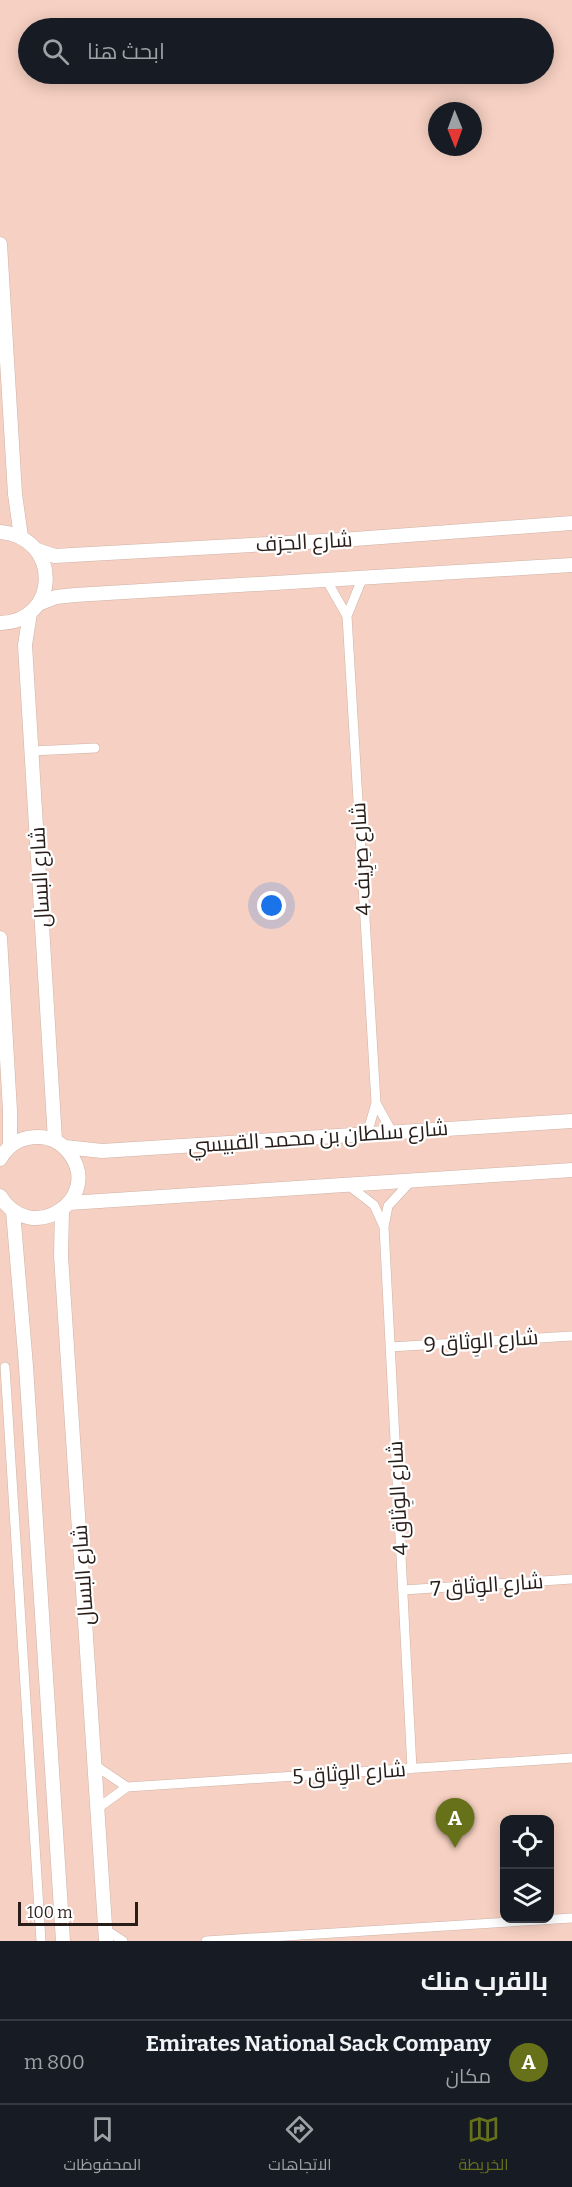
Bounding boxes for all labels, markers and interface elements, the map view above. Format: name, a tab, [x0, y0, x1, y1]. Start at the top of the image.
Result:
search box	[18, 18, 554, 84]
icon: search	[39, 35, 72, 68]
text: ابحث هنا	[87, 38, 165, 65]
north arrow	[428, 102, 482, 156]
street label: شارع الحِرَف	[255, 526, 353, 559]
street label: شارع صِرِيف 4	[345, 802, 378, 916]
street label: شارع البسال	[24, 826, 57, 928]
your location	[257, 891, 286, 920]
street label: شارع سلطان بن محمد القبيسي	[187, 1115, 449, 1161]
street label: شارع الوِثاق 9	[423, 1324, 539, 1360]
street label: شارع الوِثاق 4	[382, 1440, 416, 1556]
street label: شارع البسال	[67, 1524, 100, 1626]
street label: شارع الوِثاق 7	[430, 1568, 544, 1604]
street label: شارع الوِثاق 5	[291, 1756, 407, 1792]
pin: A	[436, 1798, 474, 1848]
map controls	[500, 1815, 554, 1923]
button: locate	[500, 1815, 554, 1869]
button: layers	[500, 1869, 554, 1923]
scale bar	[18, 1899, 138, 1926]
text: 100 m	[27, 1903, 72, 1922]
text: بالقرب منك	[421, 1966, 548, 1997]
text: Emirates National Sack Company	[146, 2030, 491, 2057]
text: 800 m	[24, 2050, 85, 2074]
text: A	[521, 2050, 536, 2074]
text: مكان	[446, 2064, 491, 2088]
tab: المحفوظات	[63, 2113, 141, 2179]
tab: الاتجاهات	[268, 2113, 332, 2179]
tab: الخريطة	[459, 2113, 509, 2179]

